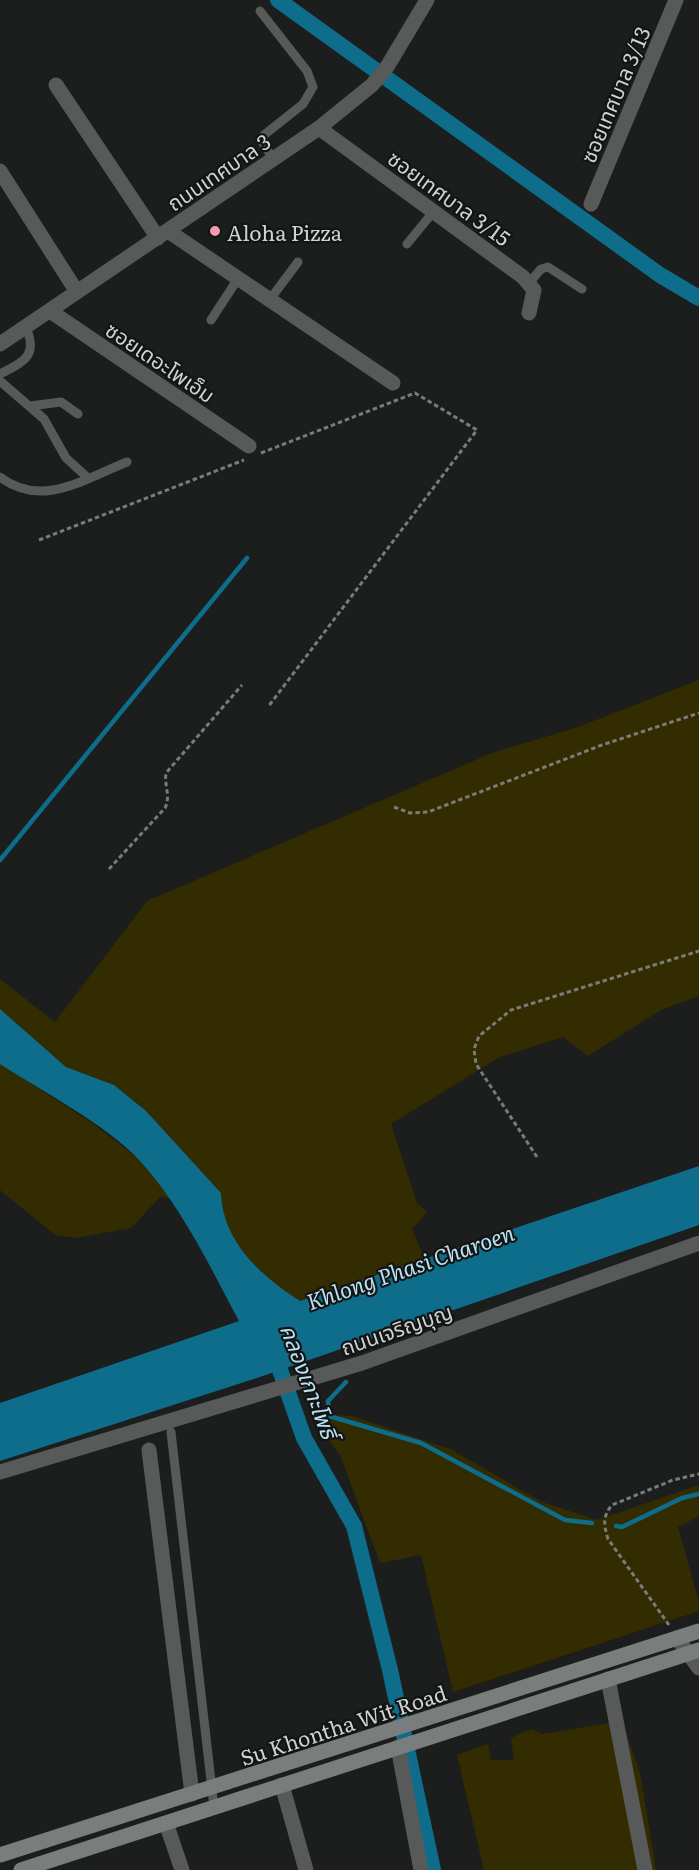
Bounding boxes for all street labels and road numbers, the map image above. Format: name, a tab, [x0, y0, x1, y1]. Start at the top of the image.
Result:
street label: ซอยเทศบาล 3/13	[571, 21, 657, 167]
street label: ถนนเทศบาล 3	[160, 125, 276, 217]
street label: ซอยเทศบาล 3/15	[382, 142, 518, 252]
street label: ซอยเดอะโพเอ็ม	[100, 313, 222, 409]
street label: ถนนเจริญบุญ	[336, 1294, 456, 1362]
street label: Su Khontha Wit Road	[236, 1676, 450, 1772]

